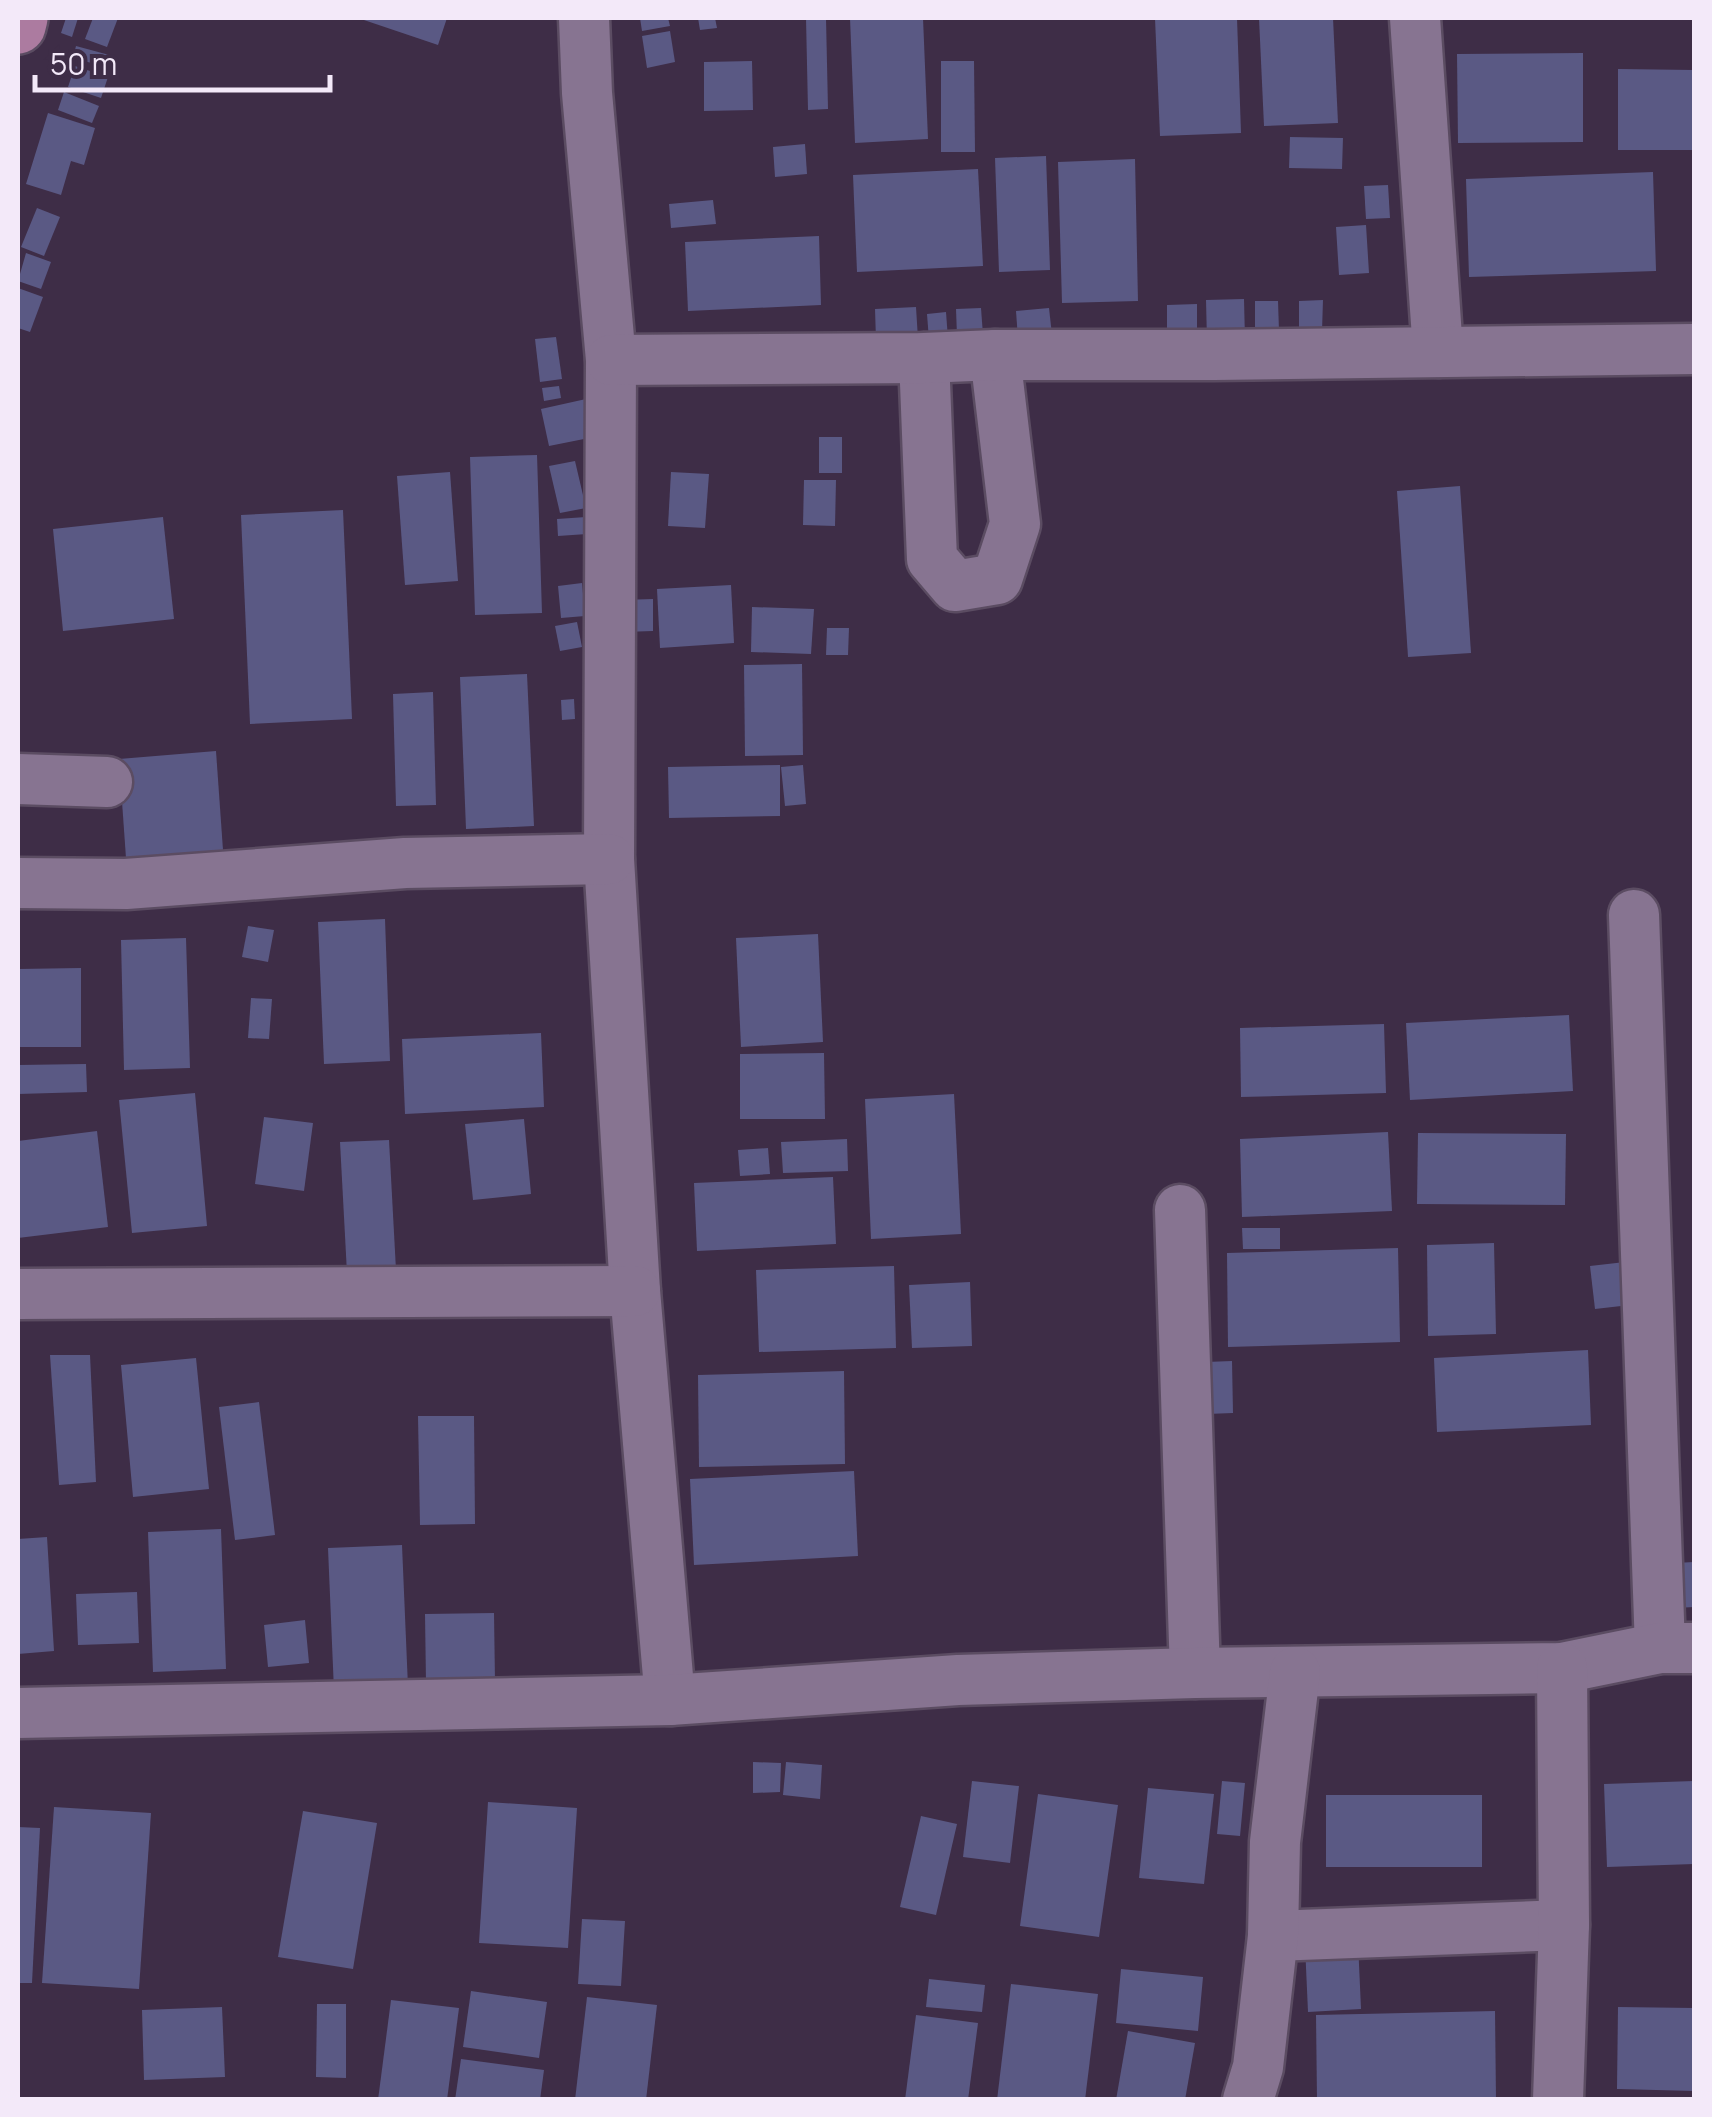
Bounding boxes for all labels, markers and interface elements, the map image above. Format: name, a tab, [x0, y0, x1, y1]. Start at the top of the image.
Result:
scale bar	[35, 30, 330, 92]
text: 50 m	[50, 43, 117, 84]

